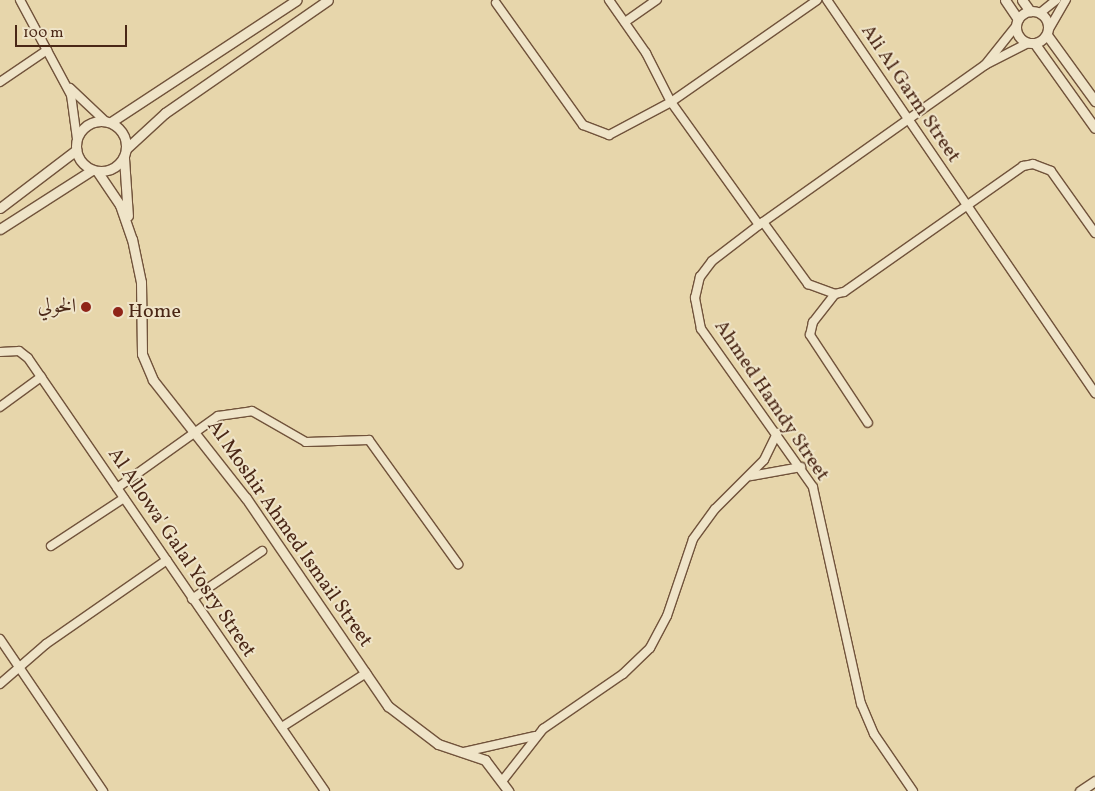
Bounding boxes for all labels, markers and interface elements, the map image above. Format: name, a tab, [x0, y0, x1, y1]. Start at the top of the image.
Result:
scale bar	[18, 15, 130, 47]
street label: Ali Al Garm Street	[855, 20, 965, 168]
text: 100 m	[23, 23, 63, 44]
place label: الخولي	[38, 295, 76, 319]
place label: Home	[128, 300, 181, 324]
marker: الخولي	[80, 301, 92, 313]
marker: Home	[112, 306, 124, 318]
street label: Ahmed Hamdy Street	[708, 316, 834, 486]
street label: Al Moshir Ahmed Ismail Street	[201, 416, 377, 652]
street label: Al Allowa' Galal Yosry Street	[102, 443, 260, 663]

